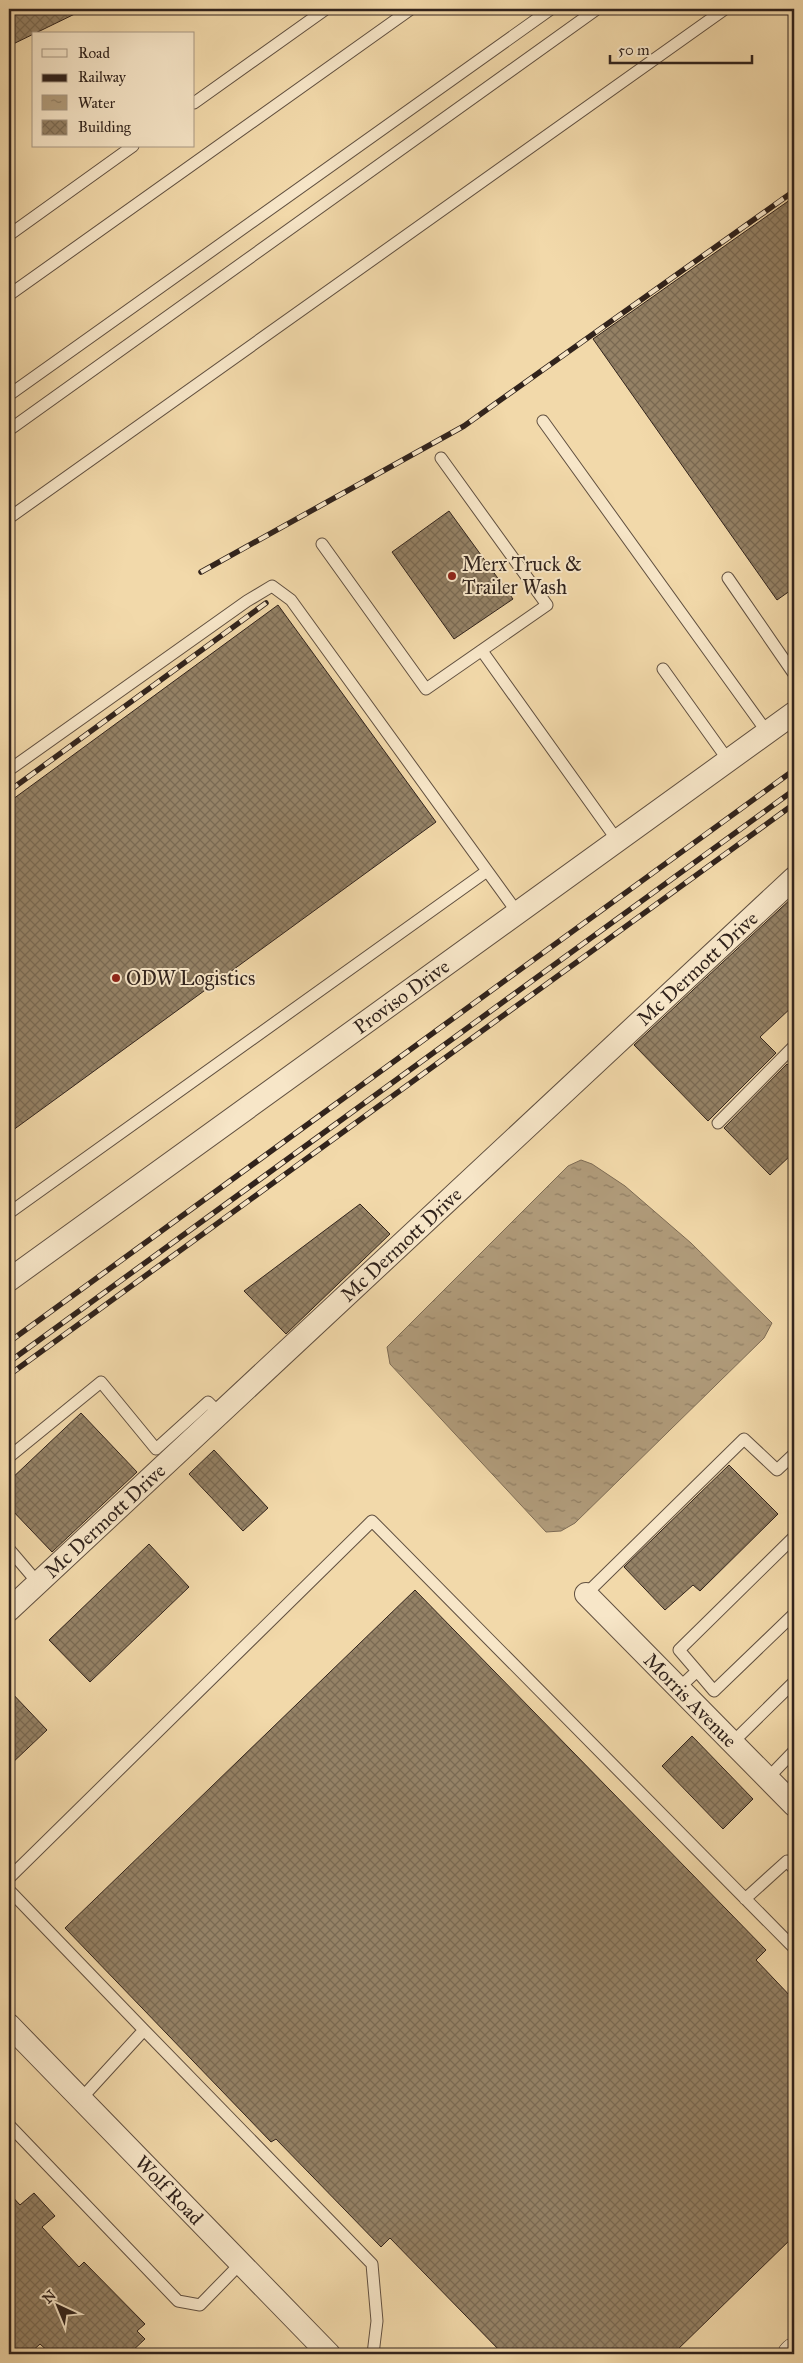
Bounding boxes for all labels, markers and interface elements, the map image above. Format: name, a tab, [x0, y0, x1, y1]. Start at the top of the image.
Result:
legend	[32, 32, 195, 148]
scale bar	[610, 32, 753, 64]
text: 50 m	[618, 41, 650, 59]
text: Road	[78, 44, 110, 62]
text: Railway	[78, 68, 127, 86]
text: Water	[78, 94, 115, 112]
text: Building	[78, 118, 132, 136]
place label: Merx Truck & Trailer Wash	[462, 552, 582, 599]
marker: Merx Truck & Trailer Wash	[446, 570, 458, 582]
street label: Mc Dermott Drive	[632, 906, 763, 1030]
street label: Proviso Drive	[349, 954, 454, 1039]
place label: ODW Logistics	[126, 966, 255, 991]
marker: ODW Logistics	[110, 972, 122, 984]
street label: Mc Dermott Drive	[336, 1182, 466, 1307]
street label: Mc Dermott Drive	[39, 1458, 170, 1583]
street label: Morris Avenue	[639, 1648, 742, 1752]
street label: Wolf Road	[130, 2150, 208, 2230]
north arrow	[32, 2280, 82, 2330]
text: N	[39, 2287, 60, 2307]

